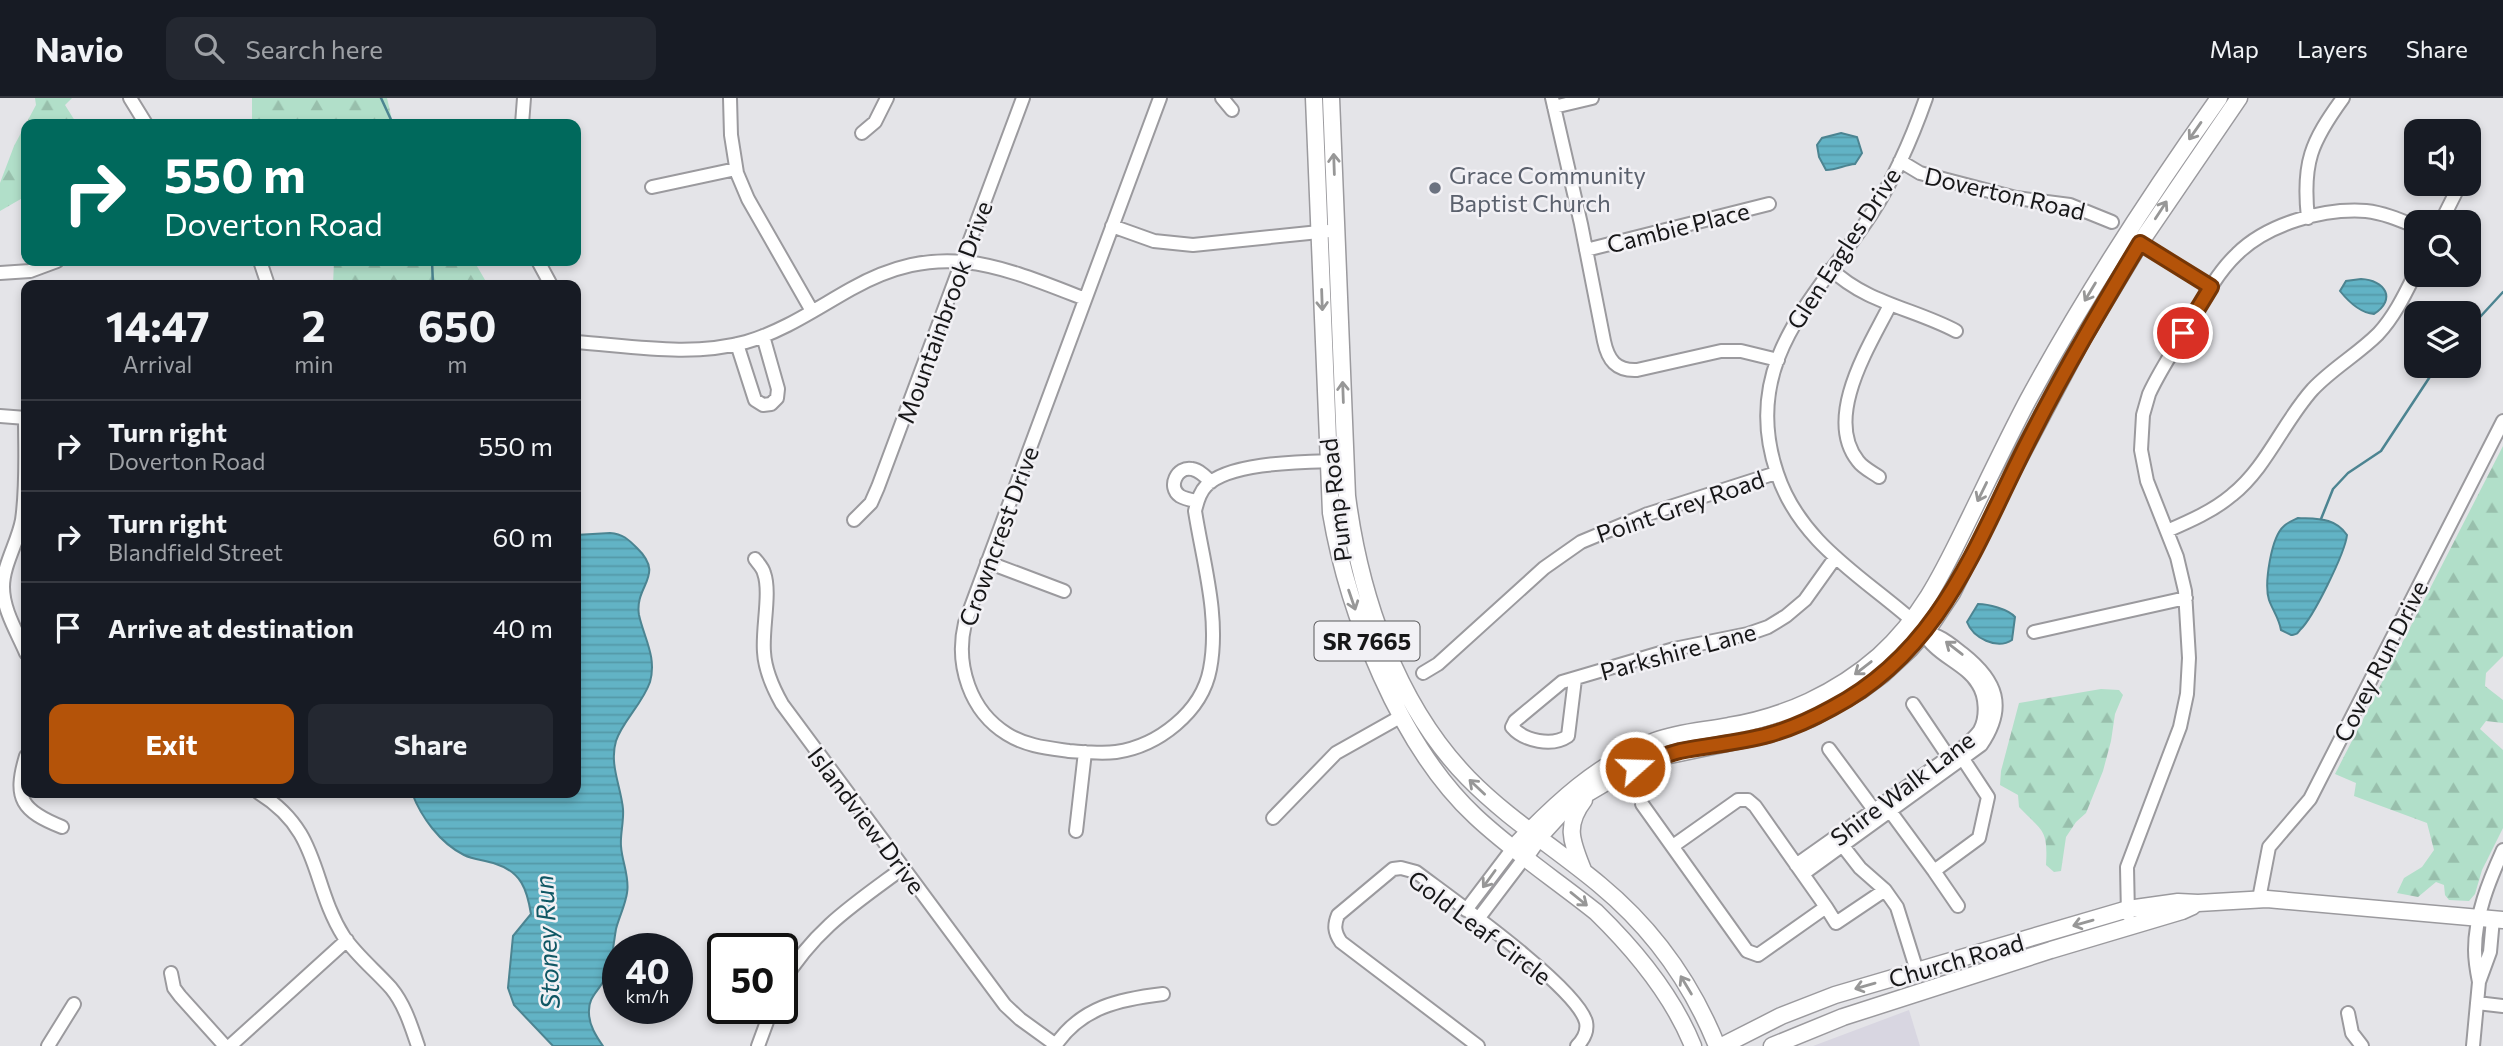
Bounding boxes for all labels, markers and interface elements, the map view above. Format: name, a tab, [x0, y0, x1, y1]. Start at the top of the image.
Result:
search box	[166, 17, 656, 80]
text: Navio	[35, 28, 124, 69]
icon: search	[190, 29, 228, 67]
text: Search here	[246, 33, 383, 64]
text: Map	[2210, 34, 2259, 63]
text: Layers	[2297, 34, 2368, 63]
text: Share	[2406, 34, 2468, 63]
map controls	[2404, 119, 2481, 378]
button: sound	[2404, 119, 2481, 196]
one-way arrow	[2188, 121, 2202, 140]
text: 550 m	[164, 143, 306, 203]
icon: right	[49, 147, 140, 238]
one-way arrow	[1327, 153, 1340, 176]
place label: Grace Community Baptist Church	[1449, 160, 1646, 217]
street label: Doverton Road	[1922, 160, 2088, 226]
street label: Glen Eagles Drive	[1780, 162, 1906, 334]
marker: Grace Community Baptist Church	[1427, 180, 1443, 196]
street label: Cambie Place	[1604, 195, 1752, 259]
street label: Mountainbrook Drive	[890, 197, 998, 427]
one-way arrow	[2155, 201, 2169, 221]
text: Doverton Road	[164, 203, 383, 243]
button: search	[2404, 210, 2481, 287]
one-way arrow	[2083, 281, 2097, 301]
one-way arrow	[1315, 288, 1328, 311]
text: 14:47	[106, 299, 210, 351]
text: 2	[302, 299, 326, 351]
text: 650	[418, 299, 496, 351]
button: layers	[2404, 301, 2481, 378]
pin	[2153, 303, 2213, 363]
icon: arrive	[2164, 314, 2202, 352]
text: Arrival	[123, 350, 192, 378]
text: min	[294, 350, 333, 378]
text: m	[447, 350, 467, 378]
one-way arrow	[1336, 380, 1349, 403]
text: Turn right	[108, 416, 227, 447]
icon: right	[49, 427, 87, 465]
text: 550 m	[478, 430, 553, 461]
street label: Pump Road	[1313, 437, 1357, 563]
street label: Crowncrest Drive	[952, 442, 1044, 630]
text: Doverton Road	[108, 447, 265, 475]
street label: Point Grey Road	[1592, 464, 1768, 548]
one-way arrow	[1975, 481, 1989, 502]
text: Turn right	[108, 507, 227, 538]
icon: right	[49, 518, 87, 556]
text: 60 m	[493, 521, 553, 552]
text: Blandfield Street	[108, 538, 283, 566]
street label: Covey Run Drive	[2327, 575, 2433, 747]
one-way arrow	[1347, 588, 1359, 610]
icon: arrive	[49, 609, 87, 647]
text: Arrive at destination	[108, 612, 354, 643]
text: 40 m	[493, 612, 553, 643]
street label: Parkshire Lane	[1597, 616, 1759, 686]
road number: SR 7665	[1314, 622, 1420, 660]
one-way arrow	[1946, 640, 1964, 655]
one-way arrow	[1854, 661, 1873, 675]
button: Exit	[49, 704, 294, 784]
button: Share	[308, 704, 553, 784]
street label: Shire Walk Lane	[1824, 724, 1980, 852]
position arrow	[1598, 730, 1672, 804]
street label: Islandview Drive	[802, 741, 932, 899]
one-way arrow	[1469, 778, 1486, 795]
street label: Gold Leaf Circle	[1403, 864, 1557, 990]
one-way arrow	[1482, 869, 1497, 888]
water label: Stoney Run	[527, 874, 565, 1010]
one-way arrow	[1569, 891, 1588, 906]
one-way arrow	[2073, 917, 2095, 930]
street label: Church Road	[1885, 927, 2027, 993]
speed limit sign: 50	[707, 933, 798, 1024]
text: 40	[625, 948, 670, 991]
one-way arrow	[1679, 976, 1693, 996]
one-way arrow	[1854, 980, 1877, 993]
text: km/h	[626, 985, 669, 1007]

